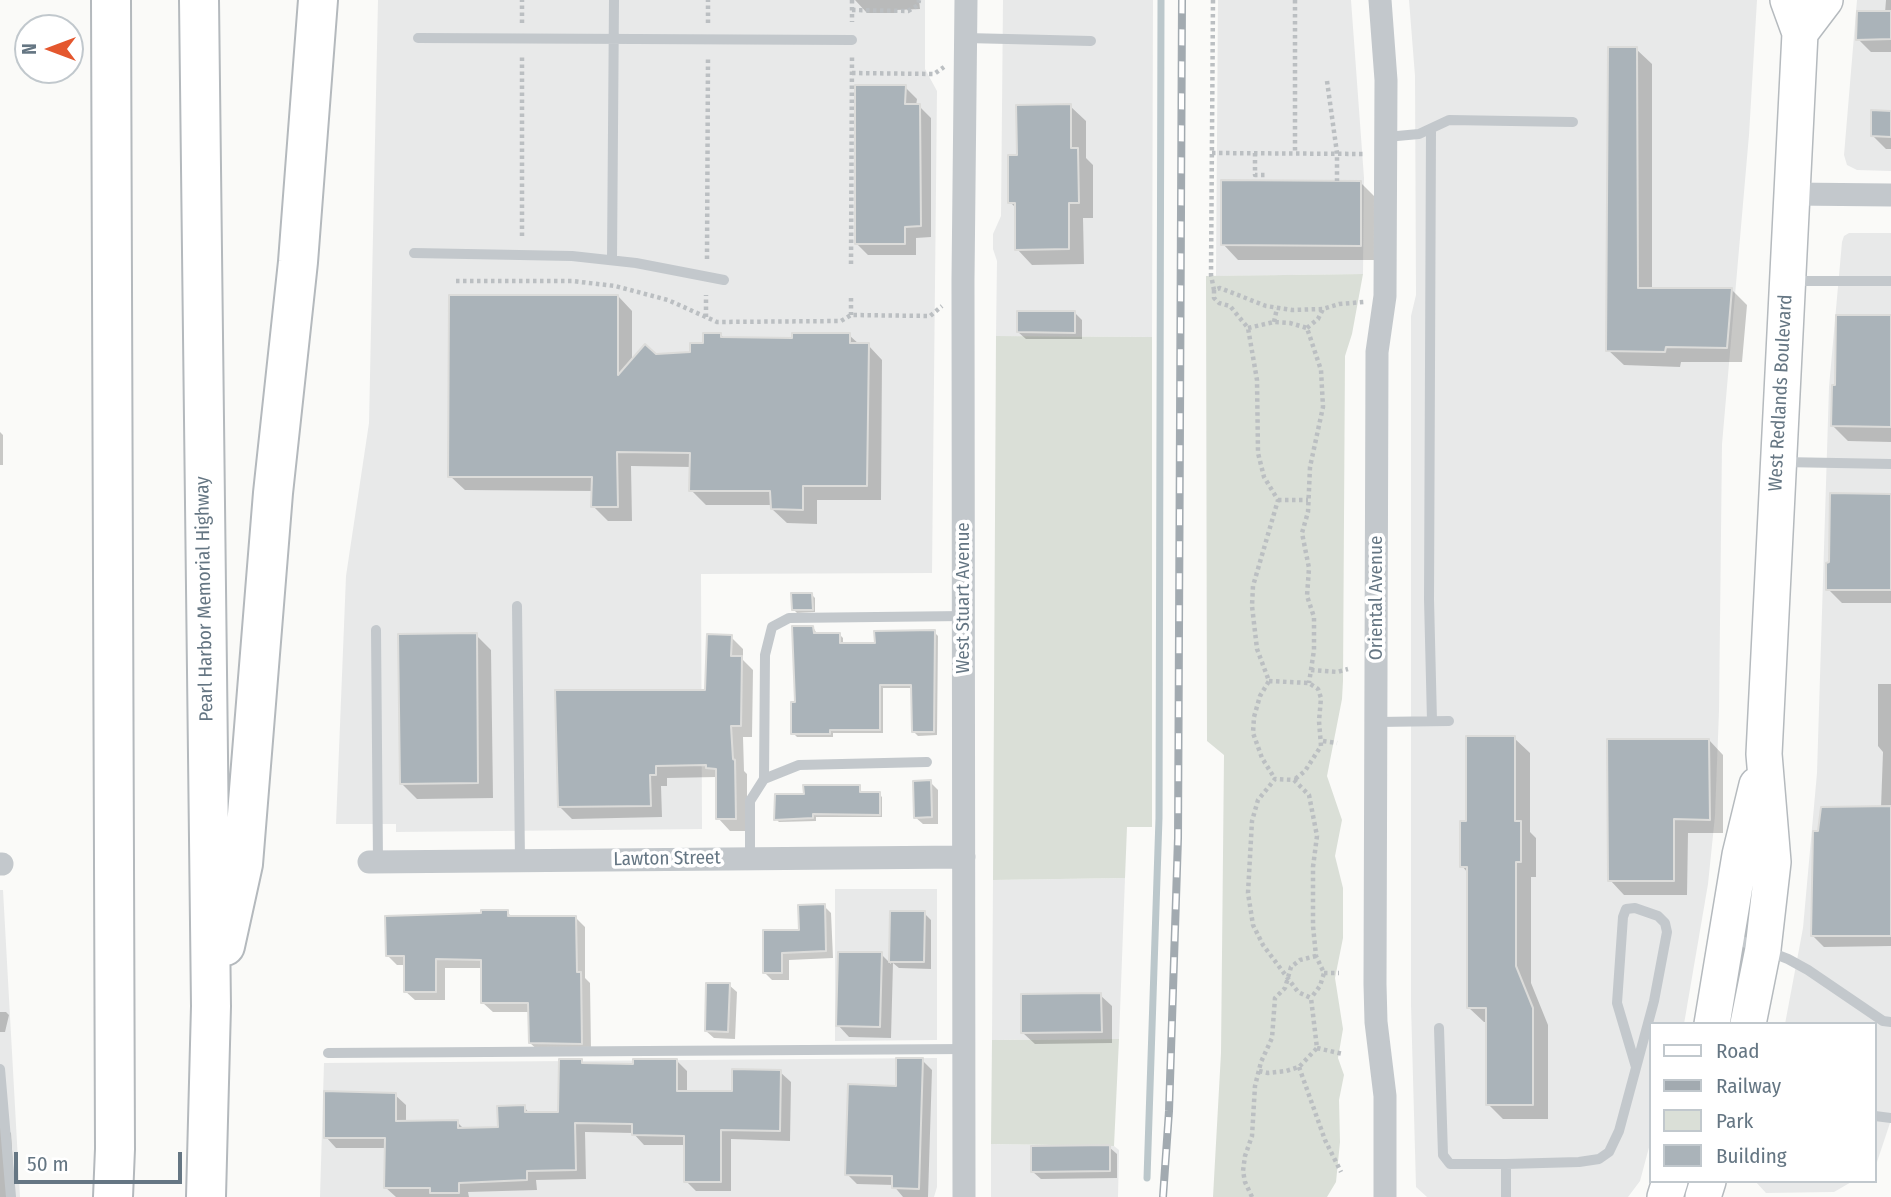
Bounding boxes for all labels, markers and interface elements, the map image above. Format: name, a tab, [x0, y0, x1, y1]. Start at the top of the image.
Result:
north arrow	[14, 14, 84, 84]
text: N	[18, 43, 41, 55]
street label: West Redlands Boulevard	[1764, 294, 1798, 492]
street label: Pearl Harbor Memorial Highway	[191, 476, 219, 722]
street label: West Stuart Avenue	[953, 522, 975, 674]
street label: Oriental Avenue	[1366, 536, 1388, 660]
street label: Lawton Street	[613, 847, 721, 871]
legend	[1650, 1022, 1877, 1183]
text: Road	[1716, 1038, 1760, 1064]
text: Railway	[1716, 1073, 1781, 1099]
text: Park	[1716, 1108, 1753, 1134]
scale bar	[18, 1138, 186, 1182]
text: Building	[1716, 1143, 1787, 1169]
text: 50 m	[27, 1151, 69, 1177]

